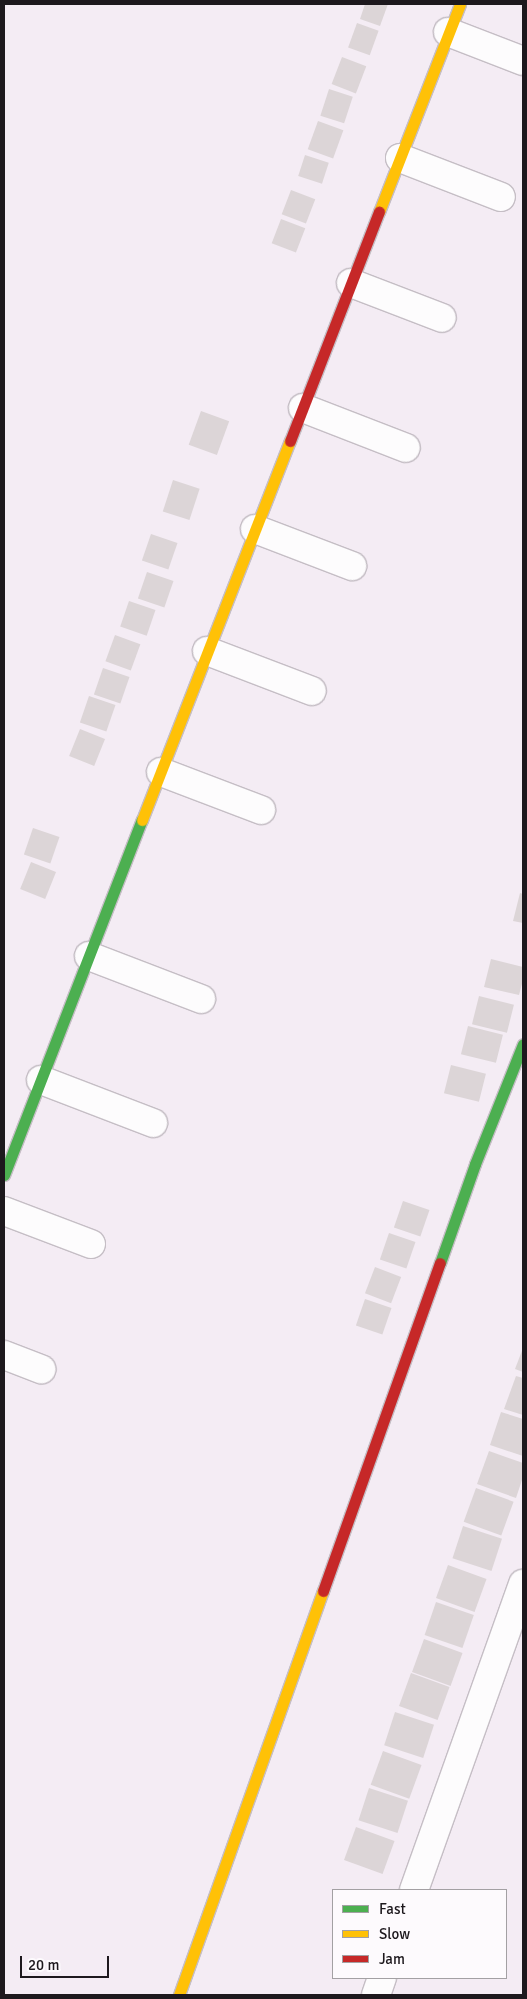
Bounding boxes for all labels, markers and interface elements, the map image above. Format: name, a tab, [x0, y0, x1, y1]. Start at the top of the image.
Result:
legend	[332, 1889, 507, 1979]
text: Fast	[379, 1900, 406, 1918]
text: Slow	[379, 1925, 410, 1943]
scale bar	[22, 1946, 111, 1978]
text: Jam	[379, 1950, 405, 1968]
text: 20 m	[28, 1956, 59, 1974]

